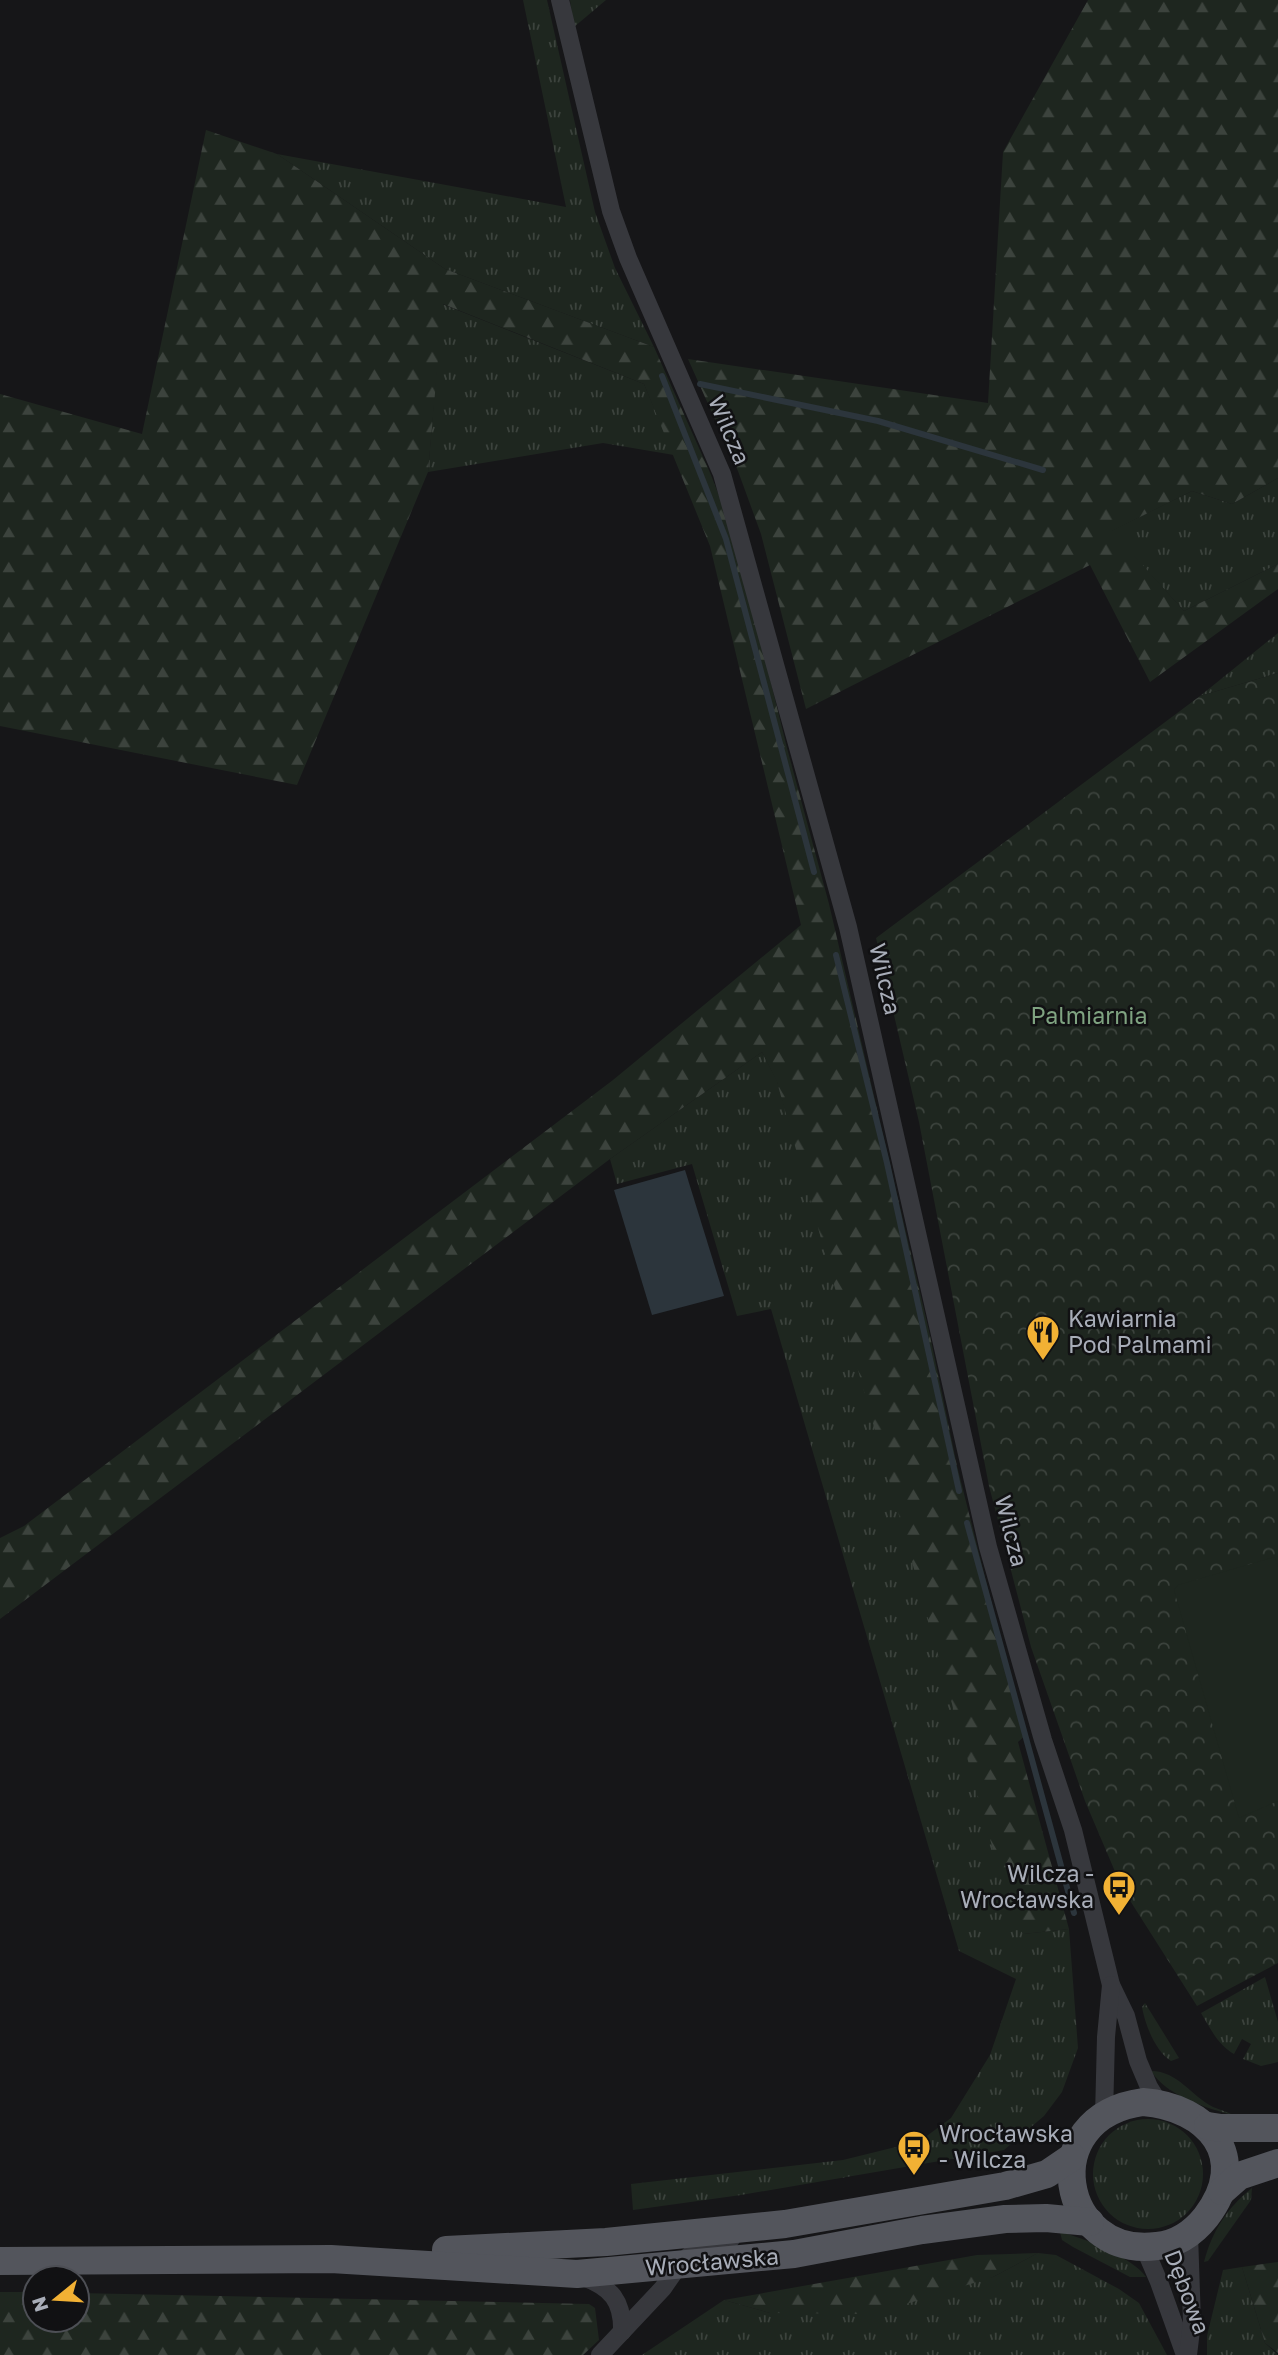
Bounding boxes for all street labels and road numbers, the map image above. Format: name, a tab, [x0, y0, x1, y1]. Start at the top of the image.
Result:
street label: Wilcza	[703, 391, 757, 469]
street label: Wilcza	[864, 940, 908, 1017]
street label: Wilcza	[990, 1492, 1034, 1569]
street label: Wrocławska	[644, 2241, 780, 2281]
street label: Dębowa	[1159, 2245, 1217, 2338]

